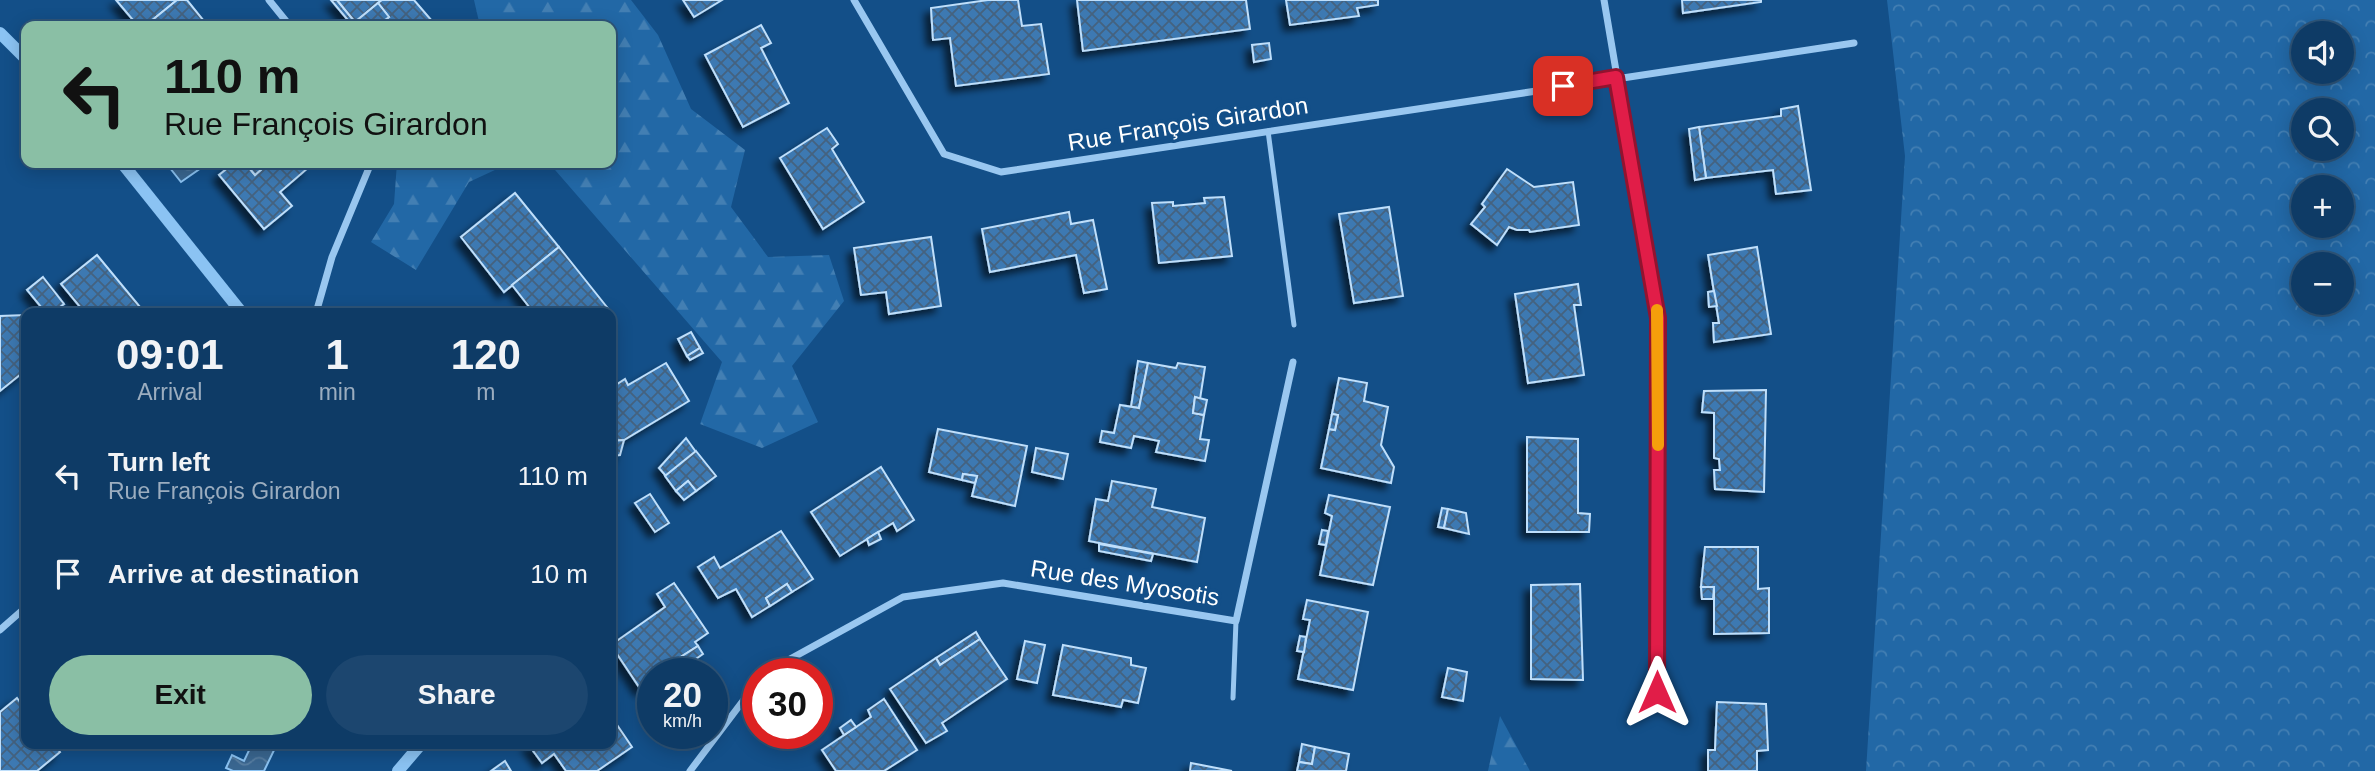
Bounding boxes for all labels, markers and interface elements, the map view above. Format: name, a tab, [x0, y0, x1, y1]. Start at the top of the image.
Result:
map controls	[2291, 21, 2354, 315]
button: sound	[2291, 21, 2354, 84]
icon: left	[49, 49, 140, 140]
text: 110 m	[164, 49, 300, 103]
pin	[1533, 56, 1593, 116]
icon: arrive	[1544, 67, 1582, 105]
street label: Rue François Girardon	[1066, 91, 1310, 156]
button: search	[2291, 98, 2354, 161]
text: Rue François Girardon	[164, 106, 488, 142]
button: +	[2291, 175, 2354, 238]
button: −	[2291, 252, 2354, 315]
text: 09:01	[116, 331, 224, 378]
text: 1	[325, 331, 349, 378]
text: 120	[451, 331, 521, 378]
text: Arrival	[137, 379, 202, 405]
text: min	[319, 379, 356, 405]
text: m	[476, 379, 495, 405]
text: Turn left	[108, 447, 210, 477]
icon: left	[49, 457, 87, 495]
text: 110 m	[518, 461, 588, 491]
text: Rue François Girardon	[108, 478, 341, 504]
street label: Rue des Myosotis	[1029, 554, 1221, 611]
icon: arrive	[49, 555, 87, 593]
text: Arrive at destination	[108, 559, 359, 589]
text: 10 m	[530, 559, 588, 589]
button: Exit	[49, 655, 312, 735]
button: Share	[326, 655, 588, 735]
position arrow	[1620, 655, 1694, 729]
speed limit sign: 30	[742, 658, 833, 749]
text: 20	[663, 675, 702, 714]
text: km/h	[663, 711, 702, 731]

